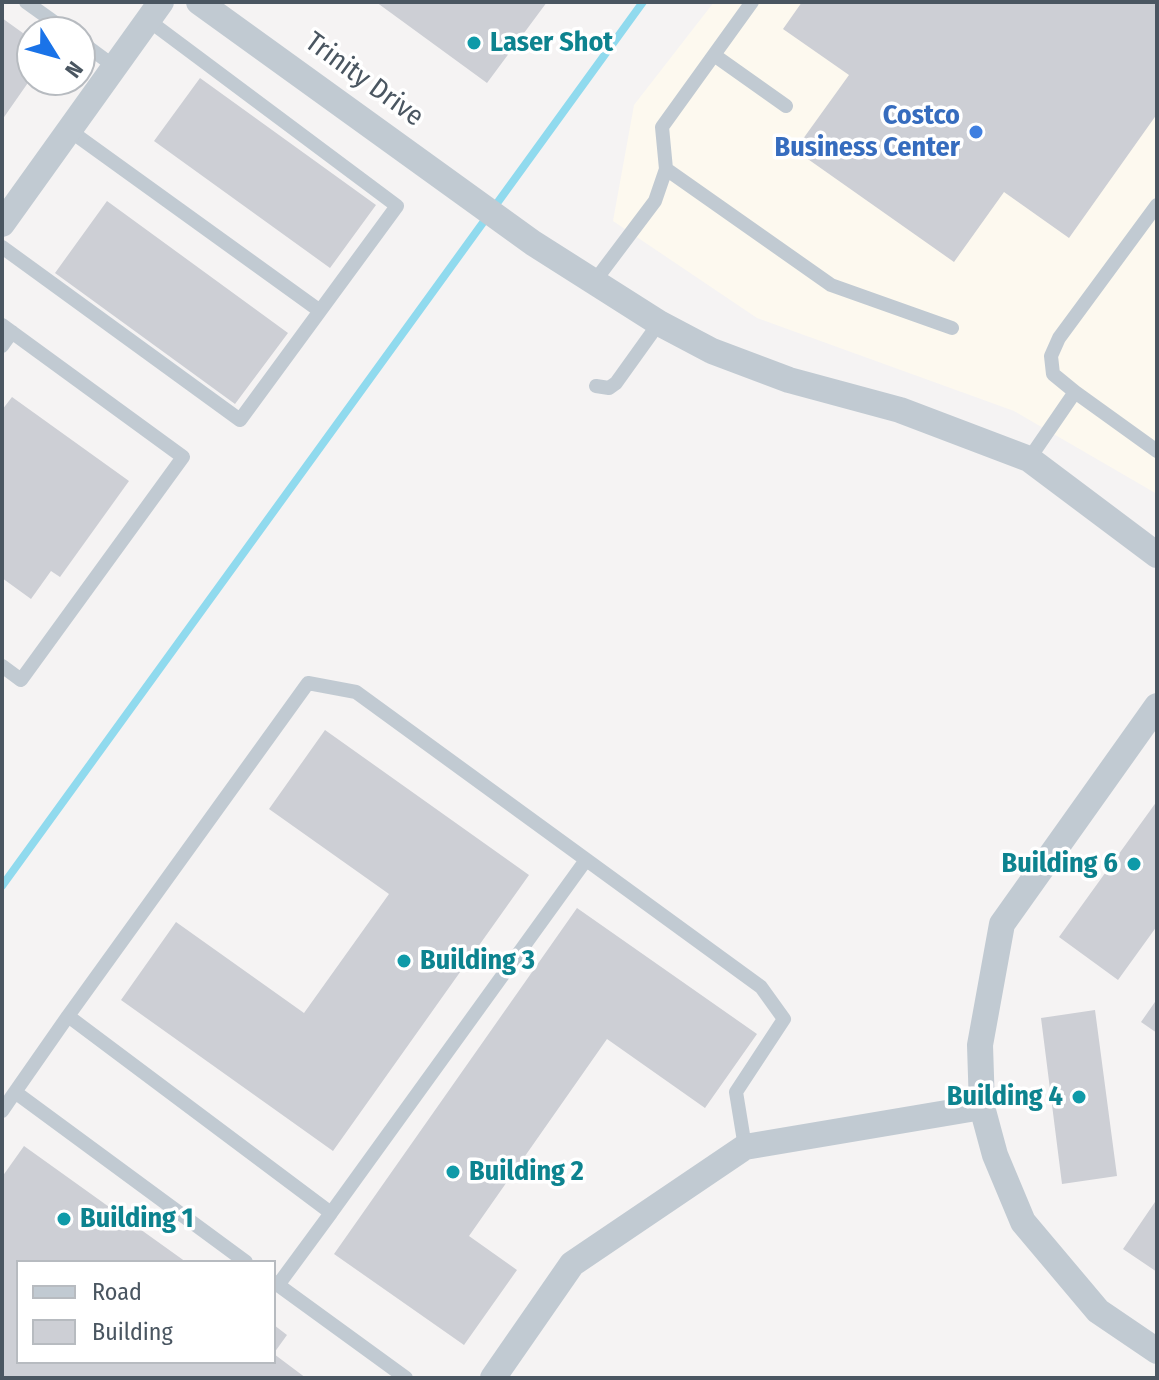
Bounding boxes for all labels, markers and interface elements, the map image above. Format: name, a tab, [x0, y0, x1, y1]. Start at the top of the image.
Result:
north arrow	[16, 16, 96, 96]
street label: Trinity Drive	[298, 26, 430, 134]
place label: Laser Shot	[490, 26, 613, 60]
marker: Laser Shot	[465, 34, 483, 52]
text: N	[59, 56, 89, 83]
place label: Costco Business Center	[775, 99, 960, 165]
marker: Costco Business Center	[967, 123, 985, 141]
place label: Building 6	[1001, 847, 1118, 881]
marker: Building 6	[1125, 855, 1143, 873]
place label: Building 3	[420, 944, 535, 978]
marker: Building 3	[395, 952, 413, 970]
place label: Building 4	[947, 1080, 1063, 1114]
marker: Building 4	[1070, 1088, 1088, 1106]
place label: Building 2	[469, 1155, 584, 1189]
marker: Building 2	[444, 1163, 462, 1181]
place label: Building 1	[80, 1202, 194, 1236]
marker: Building 1	[55, 1210, 73, 1228]
legend	[16, 1260, 276, 1364]
text: Road	[92, 1278, 142, 1306]
text: Building	[92, 1318, 173, 1346]

